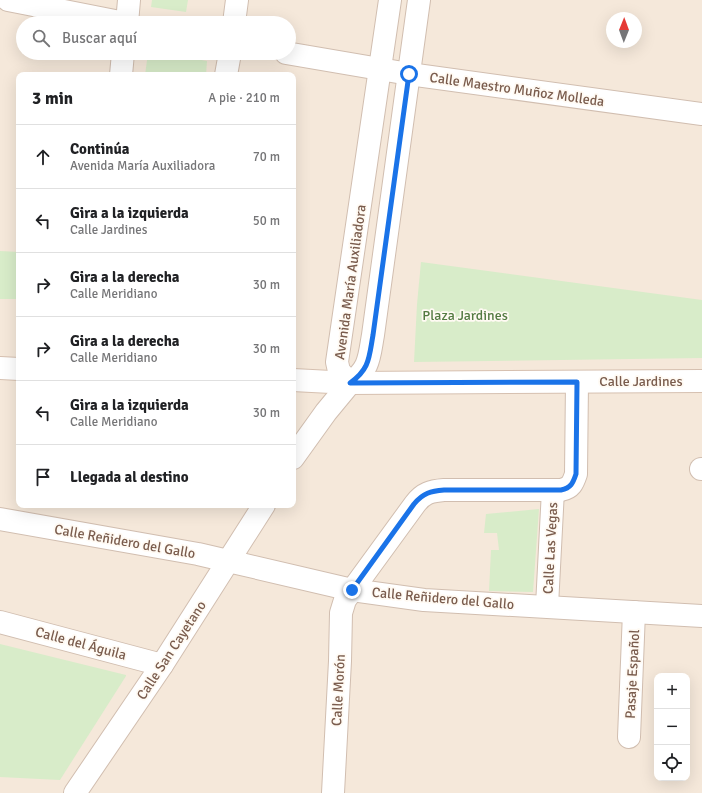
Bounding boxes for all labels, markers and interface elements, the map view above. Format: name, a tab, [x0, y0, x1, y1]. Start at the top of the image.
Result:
north arrow	[606, 12, 642, 48]
search box	[16, 16, 296, 60]
icon: search	[30, 27, 52, 49]
text: Buscar aquí	[62, 29, 137, 47]
route start	[400, 65, 418, 83]
street label: Calle Maestro Muñoz Molleda	[429, 69, 605, 110]
text: 3 min	[32, 88, 73, 109]
text: A pie · 210 m	[208, 90, 280, 106]
text: Continúa	[70, 140, 129, 158]
icon: ahead	[32, 146, 54, 168]
text: 70 m	[253, 149, 280, 165]
text: Avenida María Auxiliadora	[70, 158, 215, 174]
street label: Avenida María Auxiliadora	[331, 203, 370, 361]
text: Gira a la izquierda	[70, 204, 189, 222]
icon: left	[32, 210, 54, 232]
text: 50 m	[253, 213, 280, 229]
text: Calle Jardines	[70, 222, 147, 238]
text: Gira a la derecha	[70, 268, 180, 286]
icon: right	[32, 274, 54, 296]
text: 30 m	[253, 277, 280, 293]
text: Calle Meridiano	[70, 286, 157, 302]
park label: Plaza Jardines	[422, 307, 508, 324]
text: Gira a la derecha	[70, 332, 180, 350]
icon: right	[32, 338, 54, 360]
text: 30 m	[253, 341, 280, 357]
text: Calle Meridiano	[70, 350, 157, 366]
street label: Calle Jardines	[599, 373, 683, 390]
text: Gira a la izquierda	[70, 396, 189, 414]
icon: left	[32, 402, 54, 424]
text: 30 m	[253, 405, 280, 421]
text: Calle Meridiano	[70, 414, 157, 430]
icon: arrive	[32, 466, 54, 488]
text: Llegada al destino	[70, 468, 189, 486]
street label: Calle Las Vegas	[540, 502, 561, 594]
street label: Calle Reñidero del Gallo	[53, 521, 197, 562]
route end	[343, 581, 361, 599]
street label: Calle Reñidero del Gallo	[371, 584, 515, 613]
street label: Calle San Cayetano	[133, 598, 210, 703]
street label: Calle del Águila	[33, 623, 128, 664]
street label: Pasaje Español	[622, 629, 643, 719]
street label: Calle Morón	[328, 654, 349, 726]
map controls	[654, 673, 690, 781]
button: +	[654, 673, 690, 709]
button: −	[654, 709, 690, 745]
button: locate	[654, 745, 690, 781]

